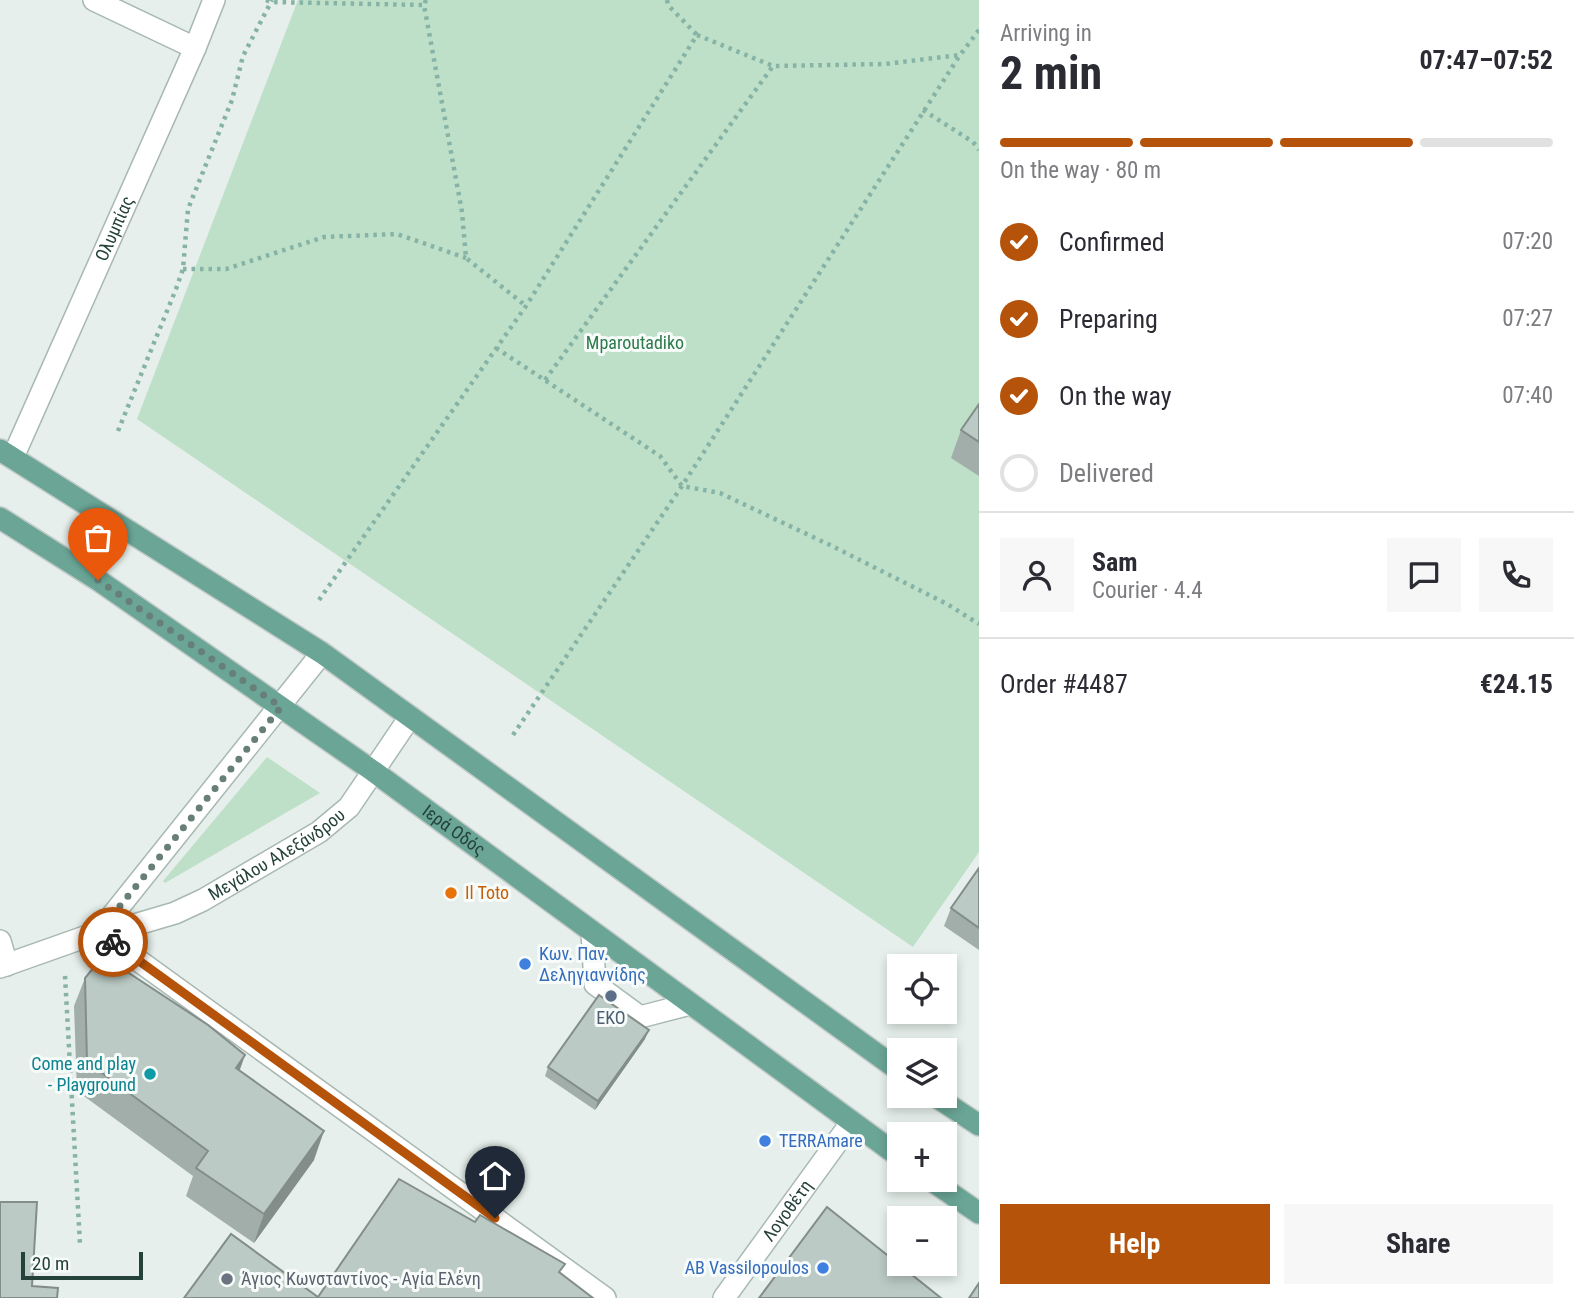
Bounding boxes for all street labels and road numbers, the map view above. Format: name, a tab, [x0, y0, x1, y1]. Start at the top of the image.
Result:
street label: Ολυμπίας	[91, 193, 138, 264]
street label: Ιερά Οδός	[419, 800, 490, 860]
street label: Μεγάλου Αλεξάνδρου	[204, 804, 349, 904]
street label: Λογοθέτη	[758, 1175, 816, 1245]

